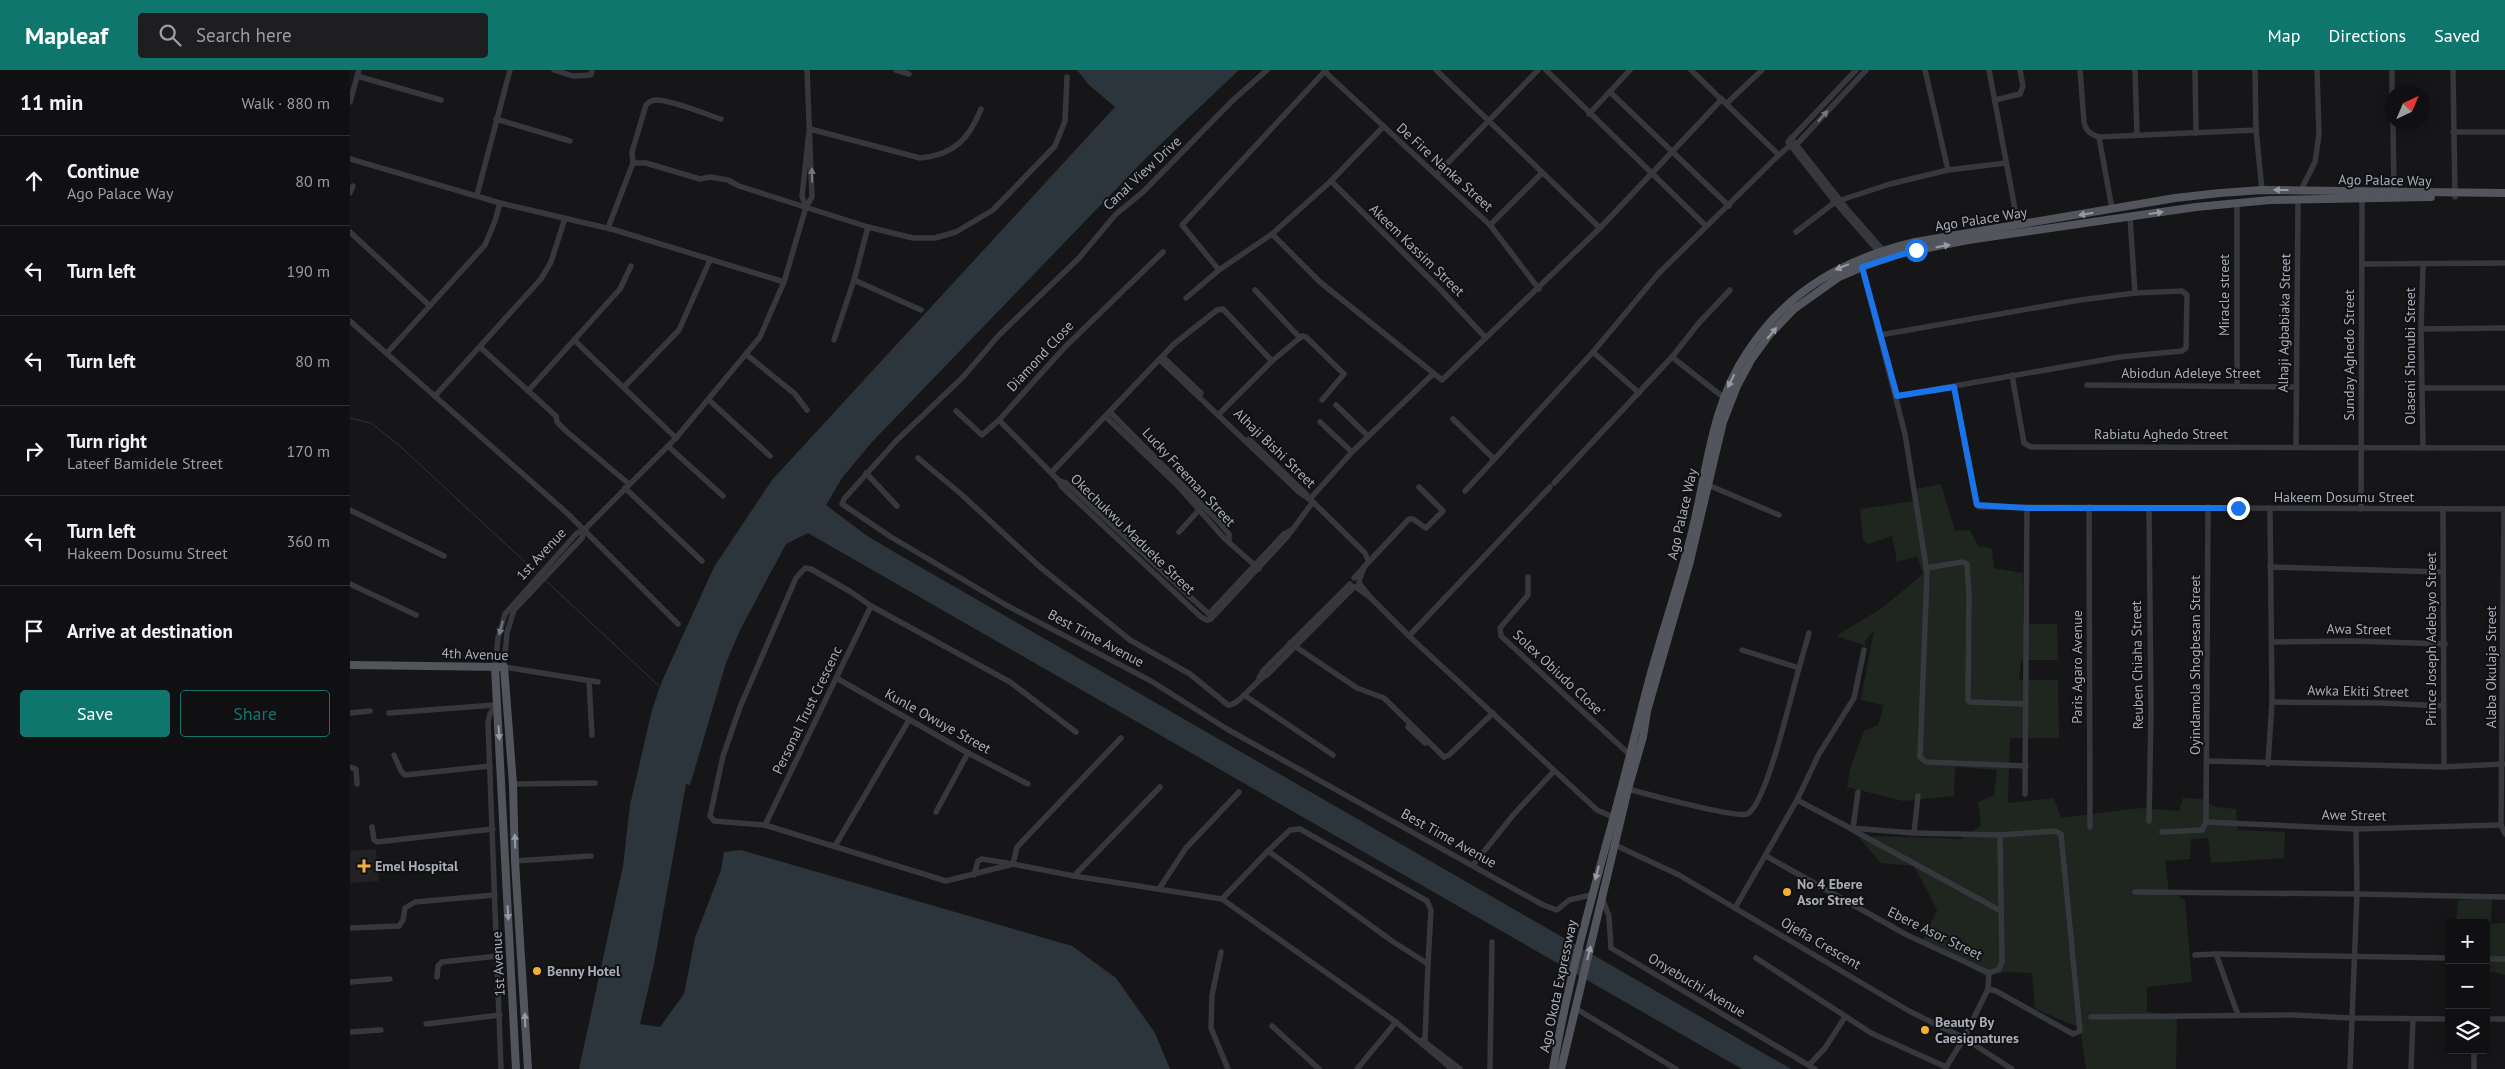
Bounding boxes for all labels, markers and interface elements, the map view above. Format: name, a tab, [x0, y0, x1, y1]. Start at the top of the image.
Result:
search box	[138, 13, 488, 58]
text: Mapleaf	[25, 20, 108, 51]
icon: search	[156, 21, 184, 49]
text: Search here	[196, 23, 292, 47]
text: Map	[2268, 24, 2300, 47]
text: Directions	[2328, 24, 2406, 47]
text: Saved	[2434, 24, 2480, 47]
north arrow	[2385, 85, 2430, 130]
text: 11 min	[20, 89, 83, 116]
text: Walk · 880 m	[241, 93, 330, 113]
one-way arrow	[1817, 111, 1829, 123]
street label: De Fire Nanka Street	[1393, 119, 1497, 215]
street label: Canal View Drive	[1099, 132, 1185, 214]
text: Continue	[67, 159, 139, 183]
one-way arrow	[808, 166, 816, 182]
icon: ahead	[20, 167, 48, 195]
street label: Ago Palace Way	[2338, 170, 2432, 190]
text: 80 m	[295, 171, 330, 191]
text: Ago Palace Way	[67, 183, 173, 203]
one-way arrow	[2273, 186, 2289, 194]
street label: Akeem Kassim Street	[1366, 200, 1469, 300]
street label: Ago Palace Way	[1934, 203, 2029, 235]
one-way arrow	[2148, 209, 2164, 217]
one-way arrow	[2077, 210, 2093, 218]
route start	[1905, 239, 1928, 262]
one-way arrow	[1936, 241, 1952, 249]
street label: Alhaji Agbabiaka Street	[2274, 253, 2294, 393]
street label: Miracle street	[2215, 254, 2233, 336]
icon: left	[20, 257, 48, 285]
text: Turn left	[67, 259, 136, 283]
text: 190 m	[287, 261, 330, 281]
one-way arrow	[1835, 263, 1849, 271]
street label: Olaseni Shonubi Street	[2401, 287, 2419, 425]
street label: Sunday Aghedo Street	[2340, 289, 2358, 421]
street label: Diamond Close	[1003, 317, 1077, 395]
one-way arrow	[1766, 327, 1777, 340]
icon: left	[20, 347, 48, 375]
text: Turn left	[67, 349, 136, 373]
text: 80 m	[295, 351, 330, 371]
street label: Abiodun Adeleye Street	[2121, 364, 2261, 382]
one-way arrow	[1727, 373, 1735, 388]
street label: Alhaji Bishi Street	[1230, 404, 1320, 492]
street label: Lucky Freeman Street	[1139, 424, 1240, 530]
street label: Rabiatu Aghedo Street	[2094, 425, 2228, 443]
text: Turn right	[67, 429, 147, 453]
icon: right	[20, 437, 48, 465]
text: 170 m	[287, 441, 330, 461]
text: Lateef Bamidele Street	[67, 453, 223, 473]
street label: Ago Palace Way	[1663, 466, 1701, 561]
street label: Okechukwu Madueke Street	[1067, 470, 1199, 598]
street label: Hakeem Dosumu Street	[2274, 488, 2415, 506]
route end	[2227, 497, 2250, 520]
text: Turn left	[67, 519, 136, 543]
street label: 1st Avenue	[512, 524, 570, 584]
icon: left	[20, 527, 48, 555]
text: 360 m	[287, 531, 330, 551]
text: Hakeem Dosumu Street	[67, 543, 228, 563]
street label: Prince Joseph Adebayo Street	[2422, 552, 2440, 726]
street label: Oyindamola Shogbesan Street	[2186, 575, 2204, 755]
street label: Reuben Chiaha Street	[2127, 600, 2147, 730]
street label: Best Time Avenue	[1045, 605, 1147, 671]
street label: Alaba Okulaja Street	[2482, 605, 2500, 728]
street label: Paris Agaro Avenue	[2068, 610, 2086, 724]
icon: arrive	[20, 617, 48, 645]
text: Arrive at destination	[67, 619, 233, 643]
street label: Awa Street	[2327, 619, 2392, 639]
one-way arrow	[497, 620, 505, 635]
street label: Solex Obiudo Close'	[1509, 626, 1609, 720]
street label: Personal Trust Crescenc	[768, 643, 846, 777]
street label: 4th Avenue	[441, 644, 509, 664]
street label: Awka Ekiti Street	[2307, 681, 2409, 701]
street label: Kunle Owuye Street	[882, 684, 994, 758]
button: Save	[20, 690, 170, 737]
button: Share	[180, 690, 330, 737]
one-way arrow	[495, 725, 503, 741]
street label: Best Time Avenue	[1398, 804, 1500, 872]
street label: Awe Street	[2322, 805, 2387, 825]
one-way arrow	[510, 832, 518, 848]
place label: Emel Hospital	[375, 857, 459, 875]
marker: Emel Hospital	[357, 859, 371, 873]
one-way arrow	[1593, 865, 1601, 880]
place label: No 4 Ebere Asor Street	[1797, 875, 1864, 909]
marker: No 4 Ebere Asor Street	[1781, 886, 1793, 898]
street label: Ebere Asor Street	[1885, 902, 1986, 964]
one-way arrow	[505, 905, 513, 921]
street label: Ojefia Crescent	[1778, 913, 1865, 973]
street label: Ago Okota Expressway	[1535, 917, 1581, 1054]
map controls	[2445, 919, 2490, 1054]
button: +	[2445, 919, 2490, 964]
street label: 1st Avenue	[487, 931, 509, 997]
one-way arrow	[1585, 945, 1593, 960]
street label: Onyebuchi Avenue	[1645, 949, 1749, 1021]
place label: Benny Hotel	[547, 962, 621, 980]
button: −	[2445, 964, 2490, 1009]
marker: Benny Hotel	[531, 965, 543, 977]
button: layers	[2445, 1009, 2490, 1054]
one-way arrow	[521, 1012, 529, 1028]
place label: Beauty By Caesignatures	[1935, 1013, 2019, 1047]
marker: Beauty By Caesignatures	[1919, 1024, 1931, 1036]

